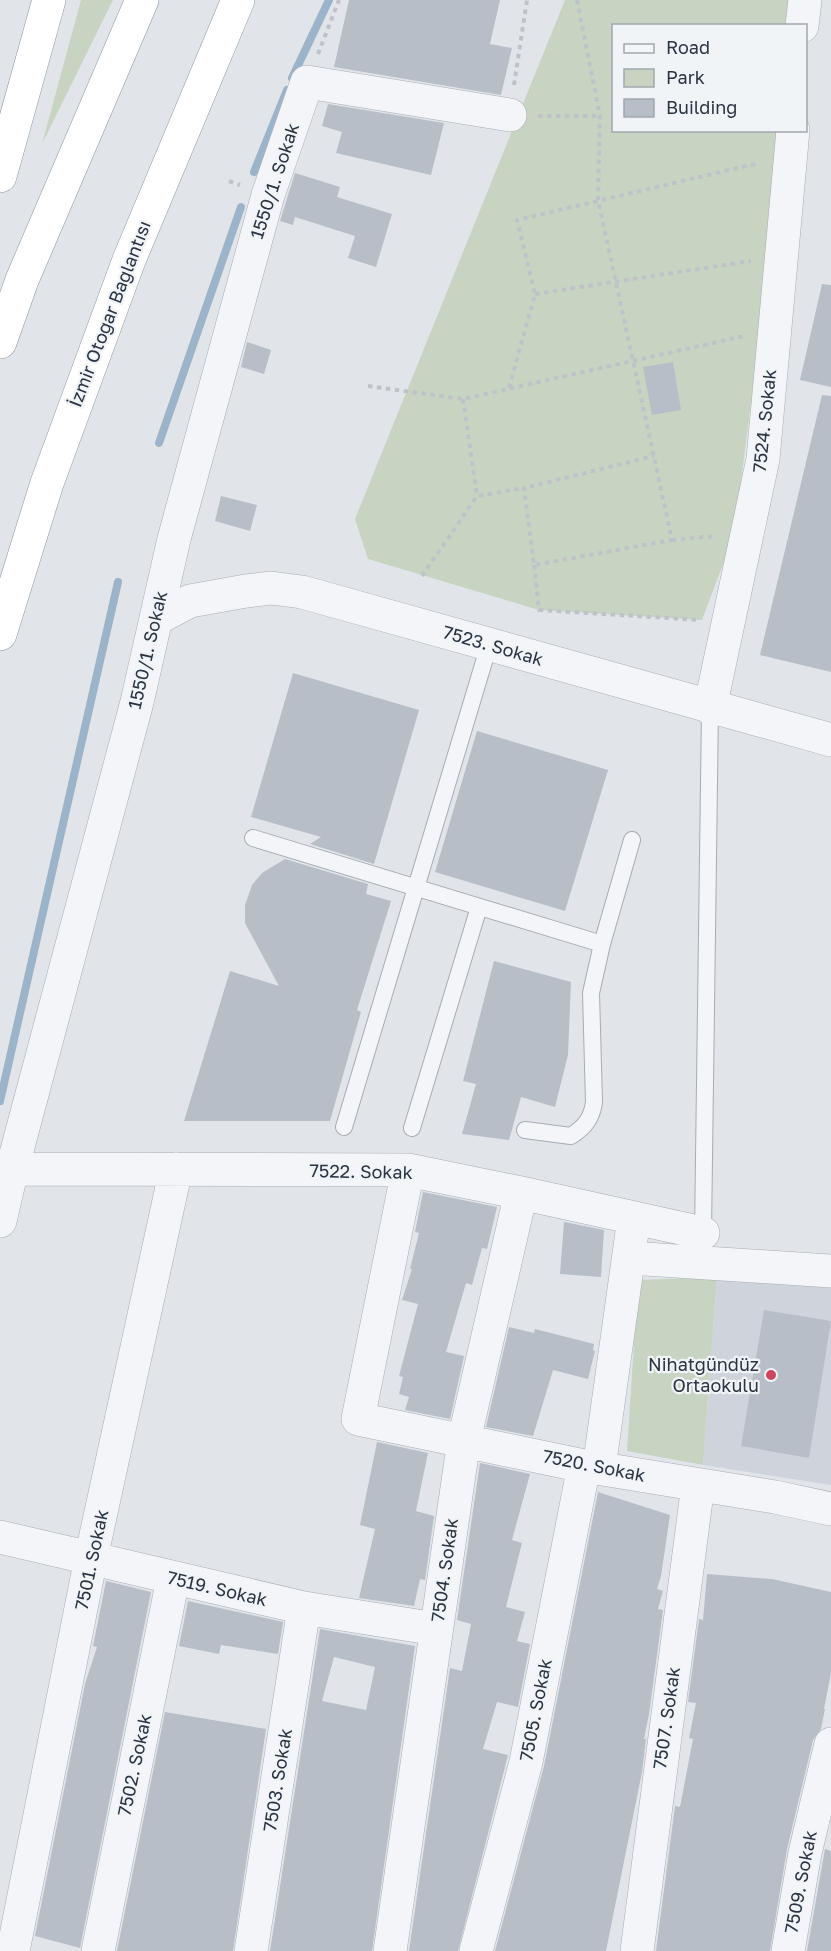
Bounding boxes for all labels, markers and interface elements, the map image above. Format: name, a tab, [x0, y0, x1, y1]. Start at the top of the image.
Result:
legend	[612, 24, 807, 132]
text: Road	[666, 36, 710, 58]
text: Park	[666, 66, 705, 88]
text: Building	[666, 96, 737, 118]
street label: 1550/1. Sokak	[245, 120, 303, 241]
street label: İzmir Otogar Bağlantısı	[63, 217, 155, 410]
street label: 7524. Sokak	[748, 368, 780, 474]
street label: 1550/1. Sokak	[123, 588, 171, 711]
street label: 7523. Sokak	[440, 620, 546, 670]
street label: 7522. Sokak	[309, 1159, 413, 1183]
place label: Nihatgündüz Ortaokulu	[648, 1353, 759, 1396]
marker: Nihatgündüz Ortaokulu	[764, 1368, 778, 1382]
street label: 7520. Sokak	[541, 1444, 647, 1486]
street label: 7501. Sokak	[70, 1507, 112, 1612]
street label: 7504. Sokak	[426, 1517, 462, 1623]
street label: 7519. Sokak	[165, 1566, 269, 1610]
street label: 7505. Sokak	[514, 1657, 556, 1763]
street label: 7507. Sokak	[648, 1665, 684, 1771]
street label: 7502. Sokak	[112, 1712, 156, 1818]
street label: 7503. Sokak	[258, 1727, 296, 1833]
street label: 7509. Sokak	[779, 1828, 821, 1935]

